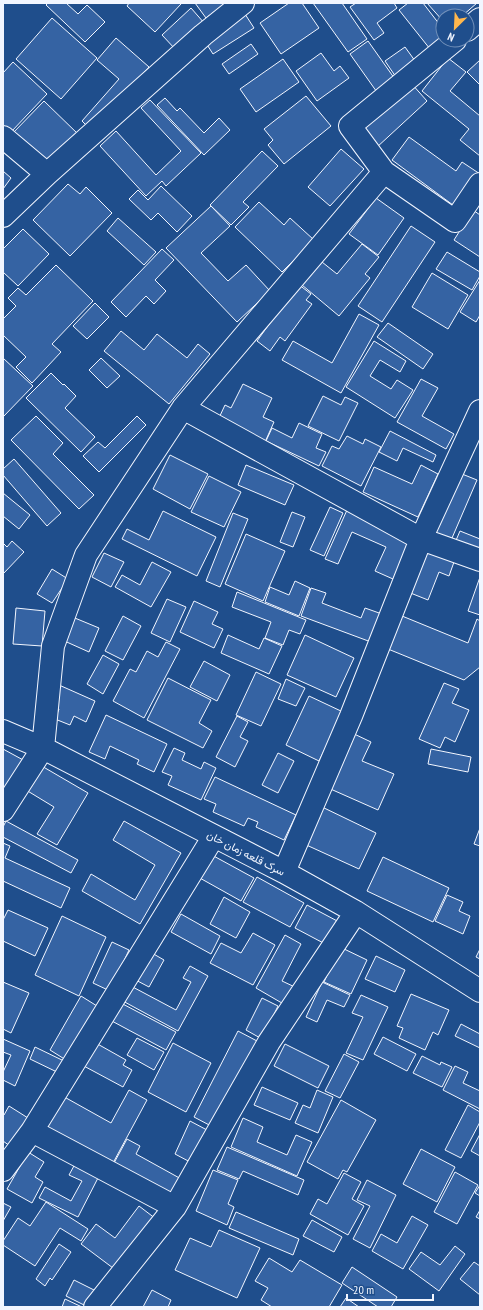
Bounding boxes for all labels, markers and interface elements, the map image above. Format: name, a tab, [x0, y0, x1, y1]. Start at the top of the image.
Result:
north arrow	[435, 8, 475, 48]
text: N	[445, 30, 456, 45]
street label: سرک قلعه زمان خان	[205, 827, 288, 879]
scale bar	[347, 1276, 433, 1302]
text: 20 m	[353, 1282, 374, 1297]

